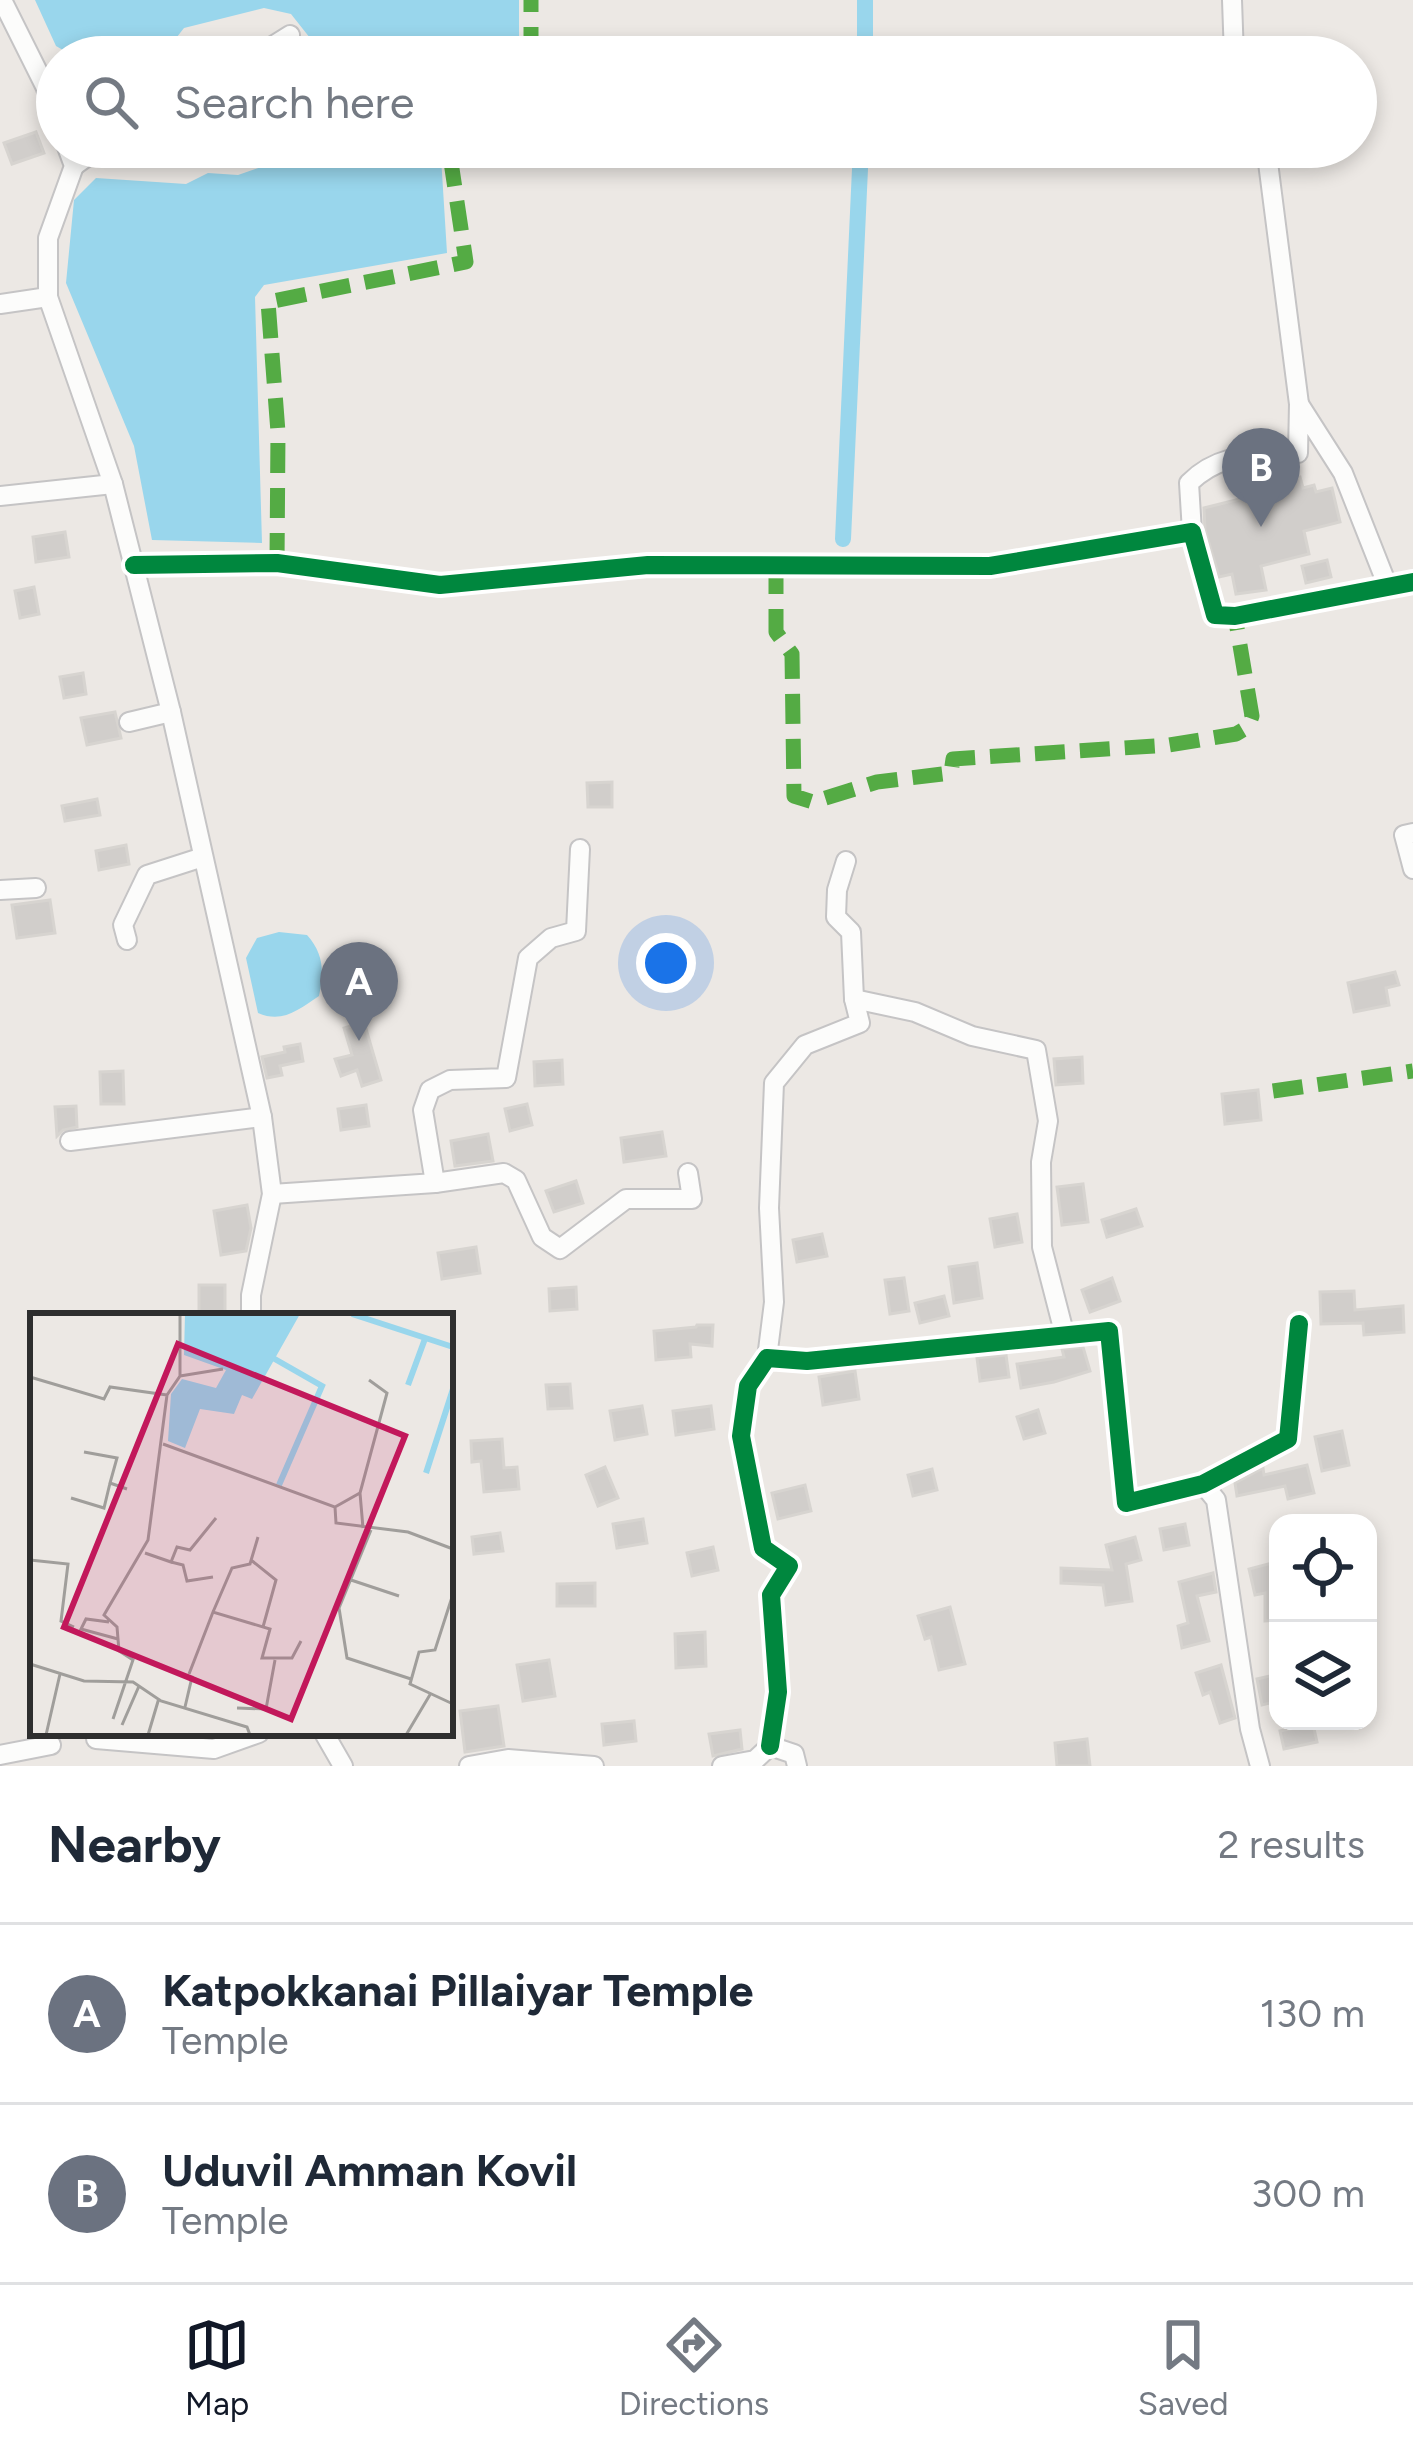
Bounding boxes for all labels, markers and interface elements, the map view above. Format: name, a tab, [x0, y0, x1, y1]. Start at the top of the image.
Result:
search box	[36, 36, 1377, 168]
icon: search	[78, 69, 144, 135]
text: Search here	[174, 75, 414, 129]
pin: B	[1222, 428, 1300, 527]
your location	[636, 933, 696, 993]
pin: A	[320, 942, 398, 1041]
inset map	[30, 1313, 453, 1736]
map controls	[1269, 1514, 1377, 1730]
button: locate	[1269, 1514, 1377, 1622]
button: layers	[1269, 1622, 1377, 1730]
text: Nearby	[48, 1814, 221, 1875]
text: 2 results	[1218, 1821, 1365, 1868]
text: Katpokkanai Pillaiyar Temple	[162, 1963, 753, 2017]
text: A	[73, 1990, 101, 2037]
text: 130 m	[1260, 1990, 1365, 2037]
text: Temple	[162, 2017, 289, 2064]
text: Uduvil Amman Kovil	[162, 2143, 577, 2197]
text: B	[75, 2170, 99, 2217]
text: 300 m	[1251, 2170, 1365, 2217]
text: Temple	[162, 2197, 289, 2244]
tab: Map	[184, 2312, 250, 2423]
tab: Directions	[619, 2312, 769, 2423]
tab: Saved	[1138, 2312, 1229, 2423]

